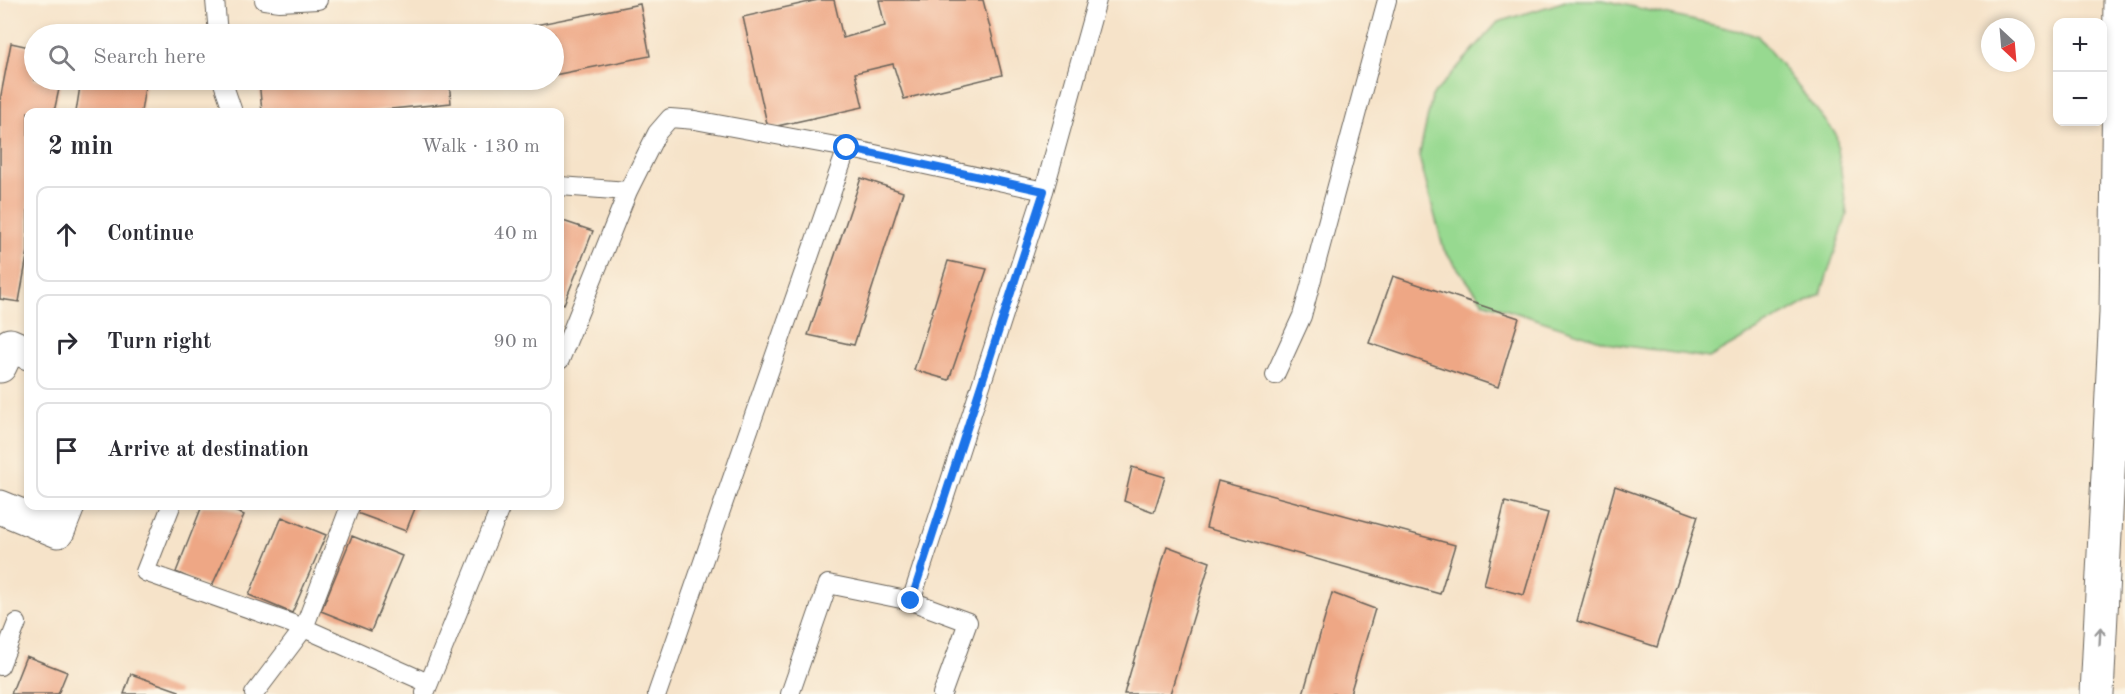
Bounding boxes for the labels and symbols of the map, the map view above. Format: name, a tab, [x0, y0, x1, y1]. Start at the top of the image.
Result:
north arrow	[1981, 18, 2035, 72]
route start	[833, 134, 859, 160]
route end	[897, 587, 923, 613]
one-way arrow	[2095, 626, 2106, 646]

